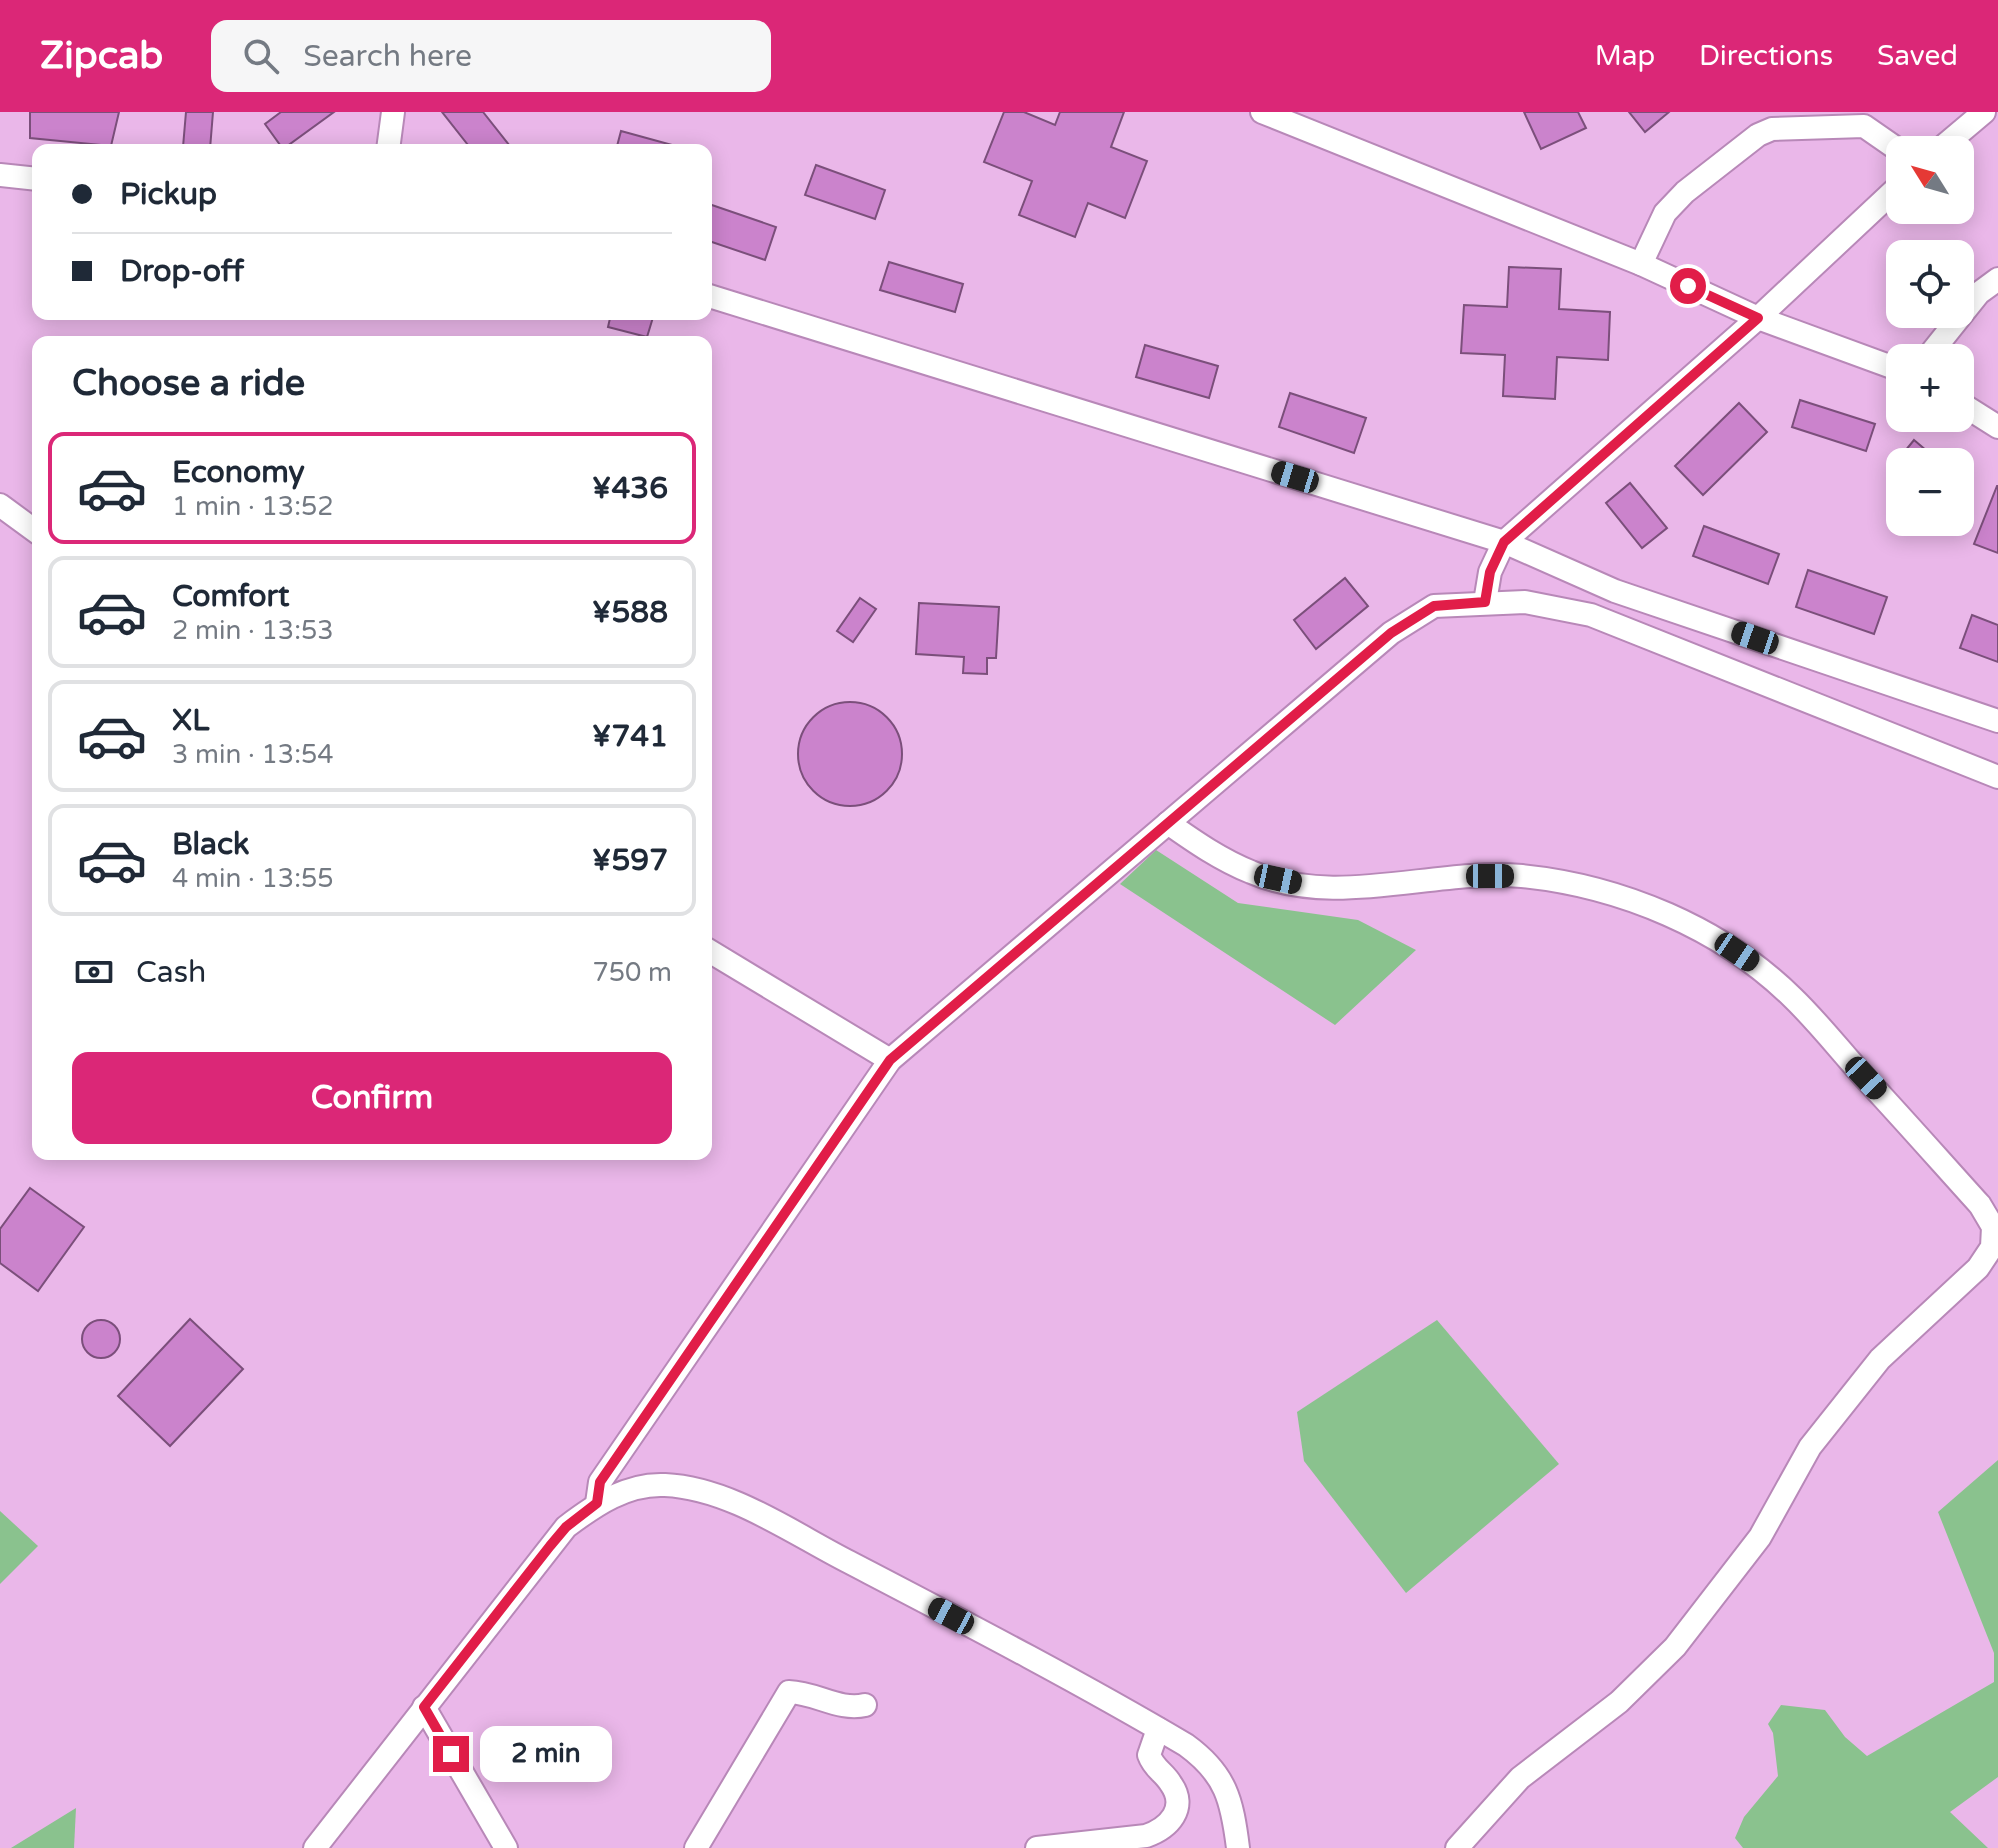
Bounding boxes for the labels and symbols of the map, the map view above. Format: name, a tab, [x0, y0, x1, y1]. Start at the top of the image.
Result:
north arrow	[1886, 136, 1974, 224]
route start	[1670, 268, 1706, 304]
car	[1269, 459, 1321, 495]
car	[1728, 619, 1782, 657]
car	[1252, 862, 1304, 896]
car	[1466, 864, 1514, 888]
car	[1710, 929, 1764, 975]
car	[1841, 1052, 1891, 1104]
car	[924, 1594, 978, 1638]
callout: 2 min	[479, 1726, 611, 1782]
route end	[433, 1736, 469, 1772]

